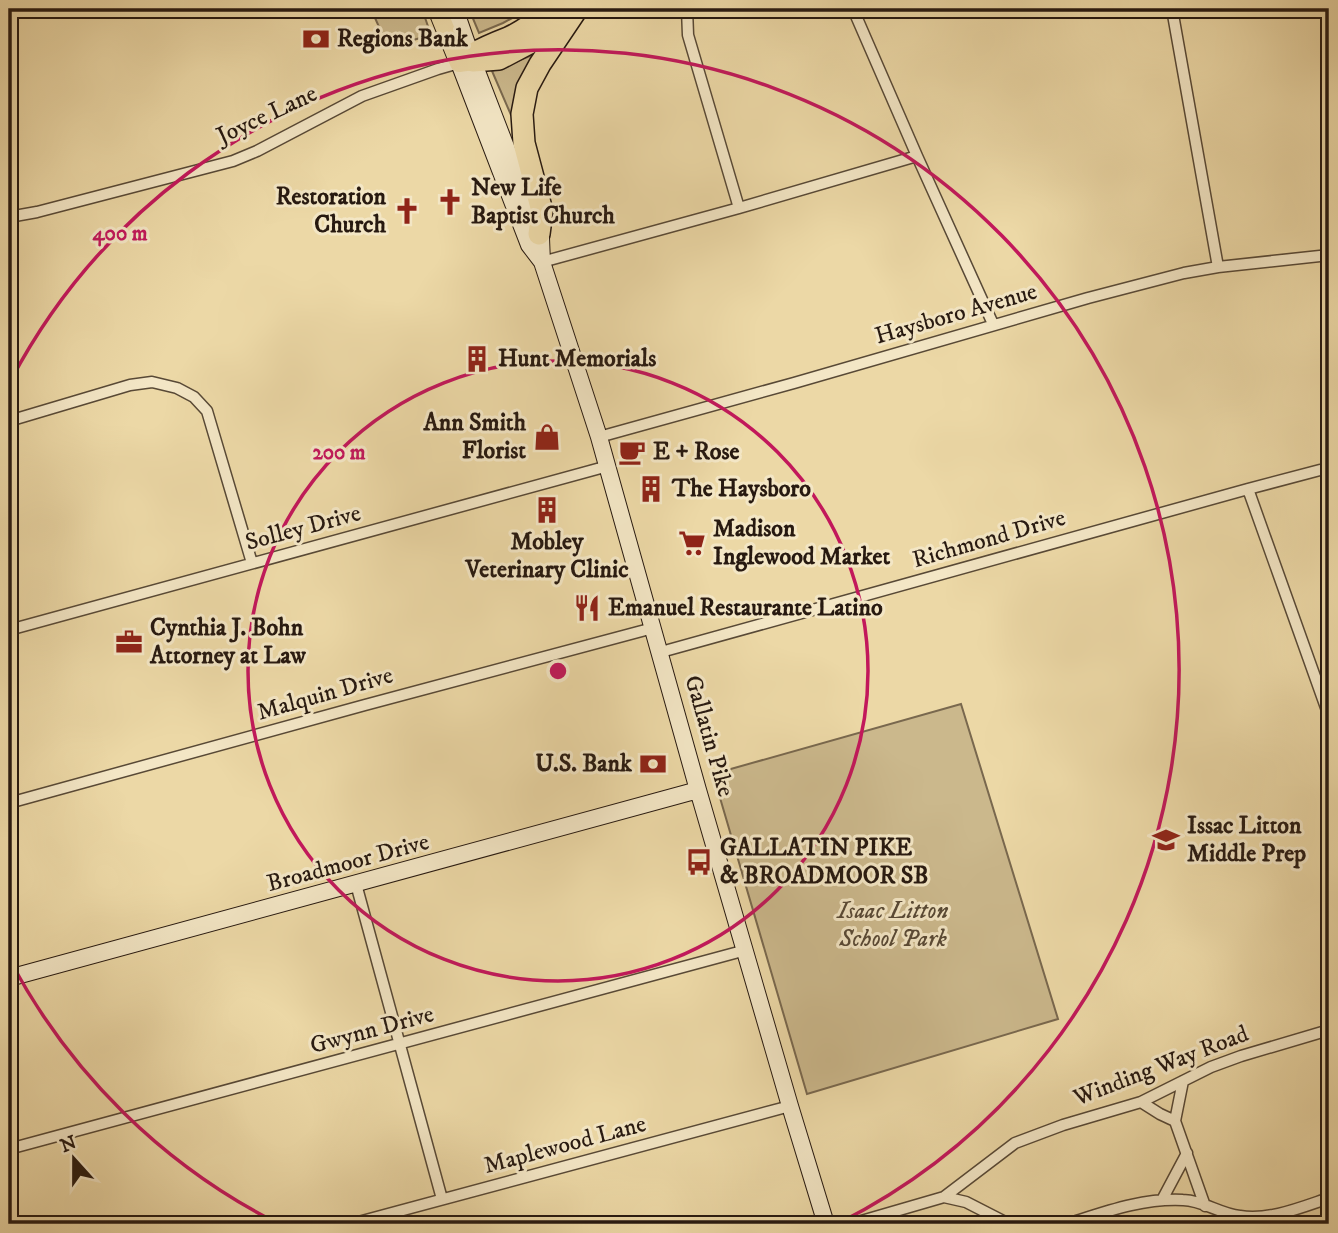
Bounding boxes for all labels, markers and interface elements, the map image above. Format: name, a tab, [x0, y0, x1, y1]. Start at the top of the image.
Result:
bank icon: Regions Bank	[301, 24, 331, 54]
place label: Regions Bank	[337, 24, 469, 54]
street label: Joyce Lane	[210, 79, 322, 152]
place label: New Life Baptist Church	[471, 173, 615, 231]
place label: Restoration Church	[276, 182, 386, 240]
church icon: New Life Baptist Church	[435, 187, 465, 217]
church icon: Restoration Church	[392, 196, 422, 226]
text: 400 m	[93, 221, 148, 247]
street label: Haysboro Avenue	[871, 276, 1041, 351]
building icon: Hunt Memorials	[462, 344, 492, 374]
place label: Hunt Memorials	[498, 344, 656, 374]
place label: Ann Smith Florist	[423, 408, 526, 466]
shop icon: Ann Smith Florist	[532, 422, 562, 452]
cafe icon: E + Rose	[617, 437, 647, 467]
place label: E + Rose	[653, 437, 739, 467]
text: 200 m	[312, 440, 366, 466]
building icon: The Haysboro	[636, 474, 666, 504]
place label: The Haysboro	[671, 474, 811, 504]
building icon: Mobley Veterinary Clinic	[532, 495, 562, 525]
street label: Solley Drive	[242, 498, 364, 558]
street label: Richmond Drive	[909, 503, 1069, 575]
place label: Madison Inglewood Market	[713, 514, 891, 572]
place label: Mobley Veterinary Clinic	[464, 527, 629, 585]
supermarket icon: Madison Inglewood Market	[677, 528, 707, 558]
restaurant icon: Emanuel Restaurante Latino	[572, 593, 602, 623]
place label: Emanuel Restaurante Latino	[608, 593, 883, 623]
place label: Cynthia J. Bohn Attorney at Law	[149, 613, 307, 671]
office icon: Cynthia J. Bohn Attorney at Law	[114, 627, 144, 657]
centre of rings	[546, 659, 570, 683]
street label: Malquin Drive	[254, 660, 396, 728]
street label: Gallatin Pike	[677, 672, 741, 800]
place label: U.S. Bank	[535, 749, 633, 779]
bank icon: U.S. Bank	[638, 749, 668, 779]
place label: Issac Litton Middle Prep	[1187, 811, 1306, 869]
school or university icon: Issac Litton Middle Prep	[1151, 825, 1181, 855]
street label: Broadmoor Drive	[264, 827, 432, 899]
place label: GALLATIN PIKE & BROADMOOR SB	[720, 833, 929, 891]
bus stop icon: GALLATIN PIKE & BROADMOOR SB	[684, 847, 714, 877]
park label: Isaac Litton School Park	[836, 896, 948, 954]
street label: Gwynn Drive	[307, 999, 437, 1061]
street label: Winding Way Road	[1068, 1019, 1253, 1114]
street label: Maplewood Lane	[481, 1109, 649, 1181]
north arrow	[38, 1124, 108, 1194]
text: N	[57, 1131, 80, 1158]

